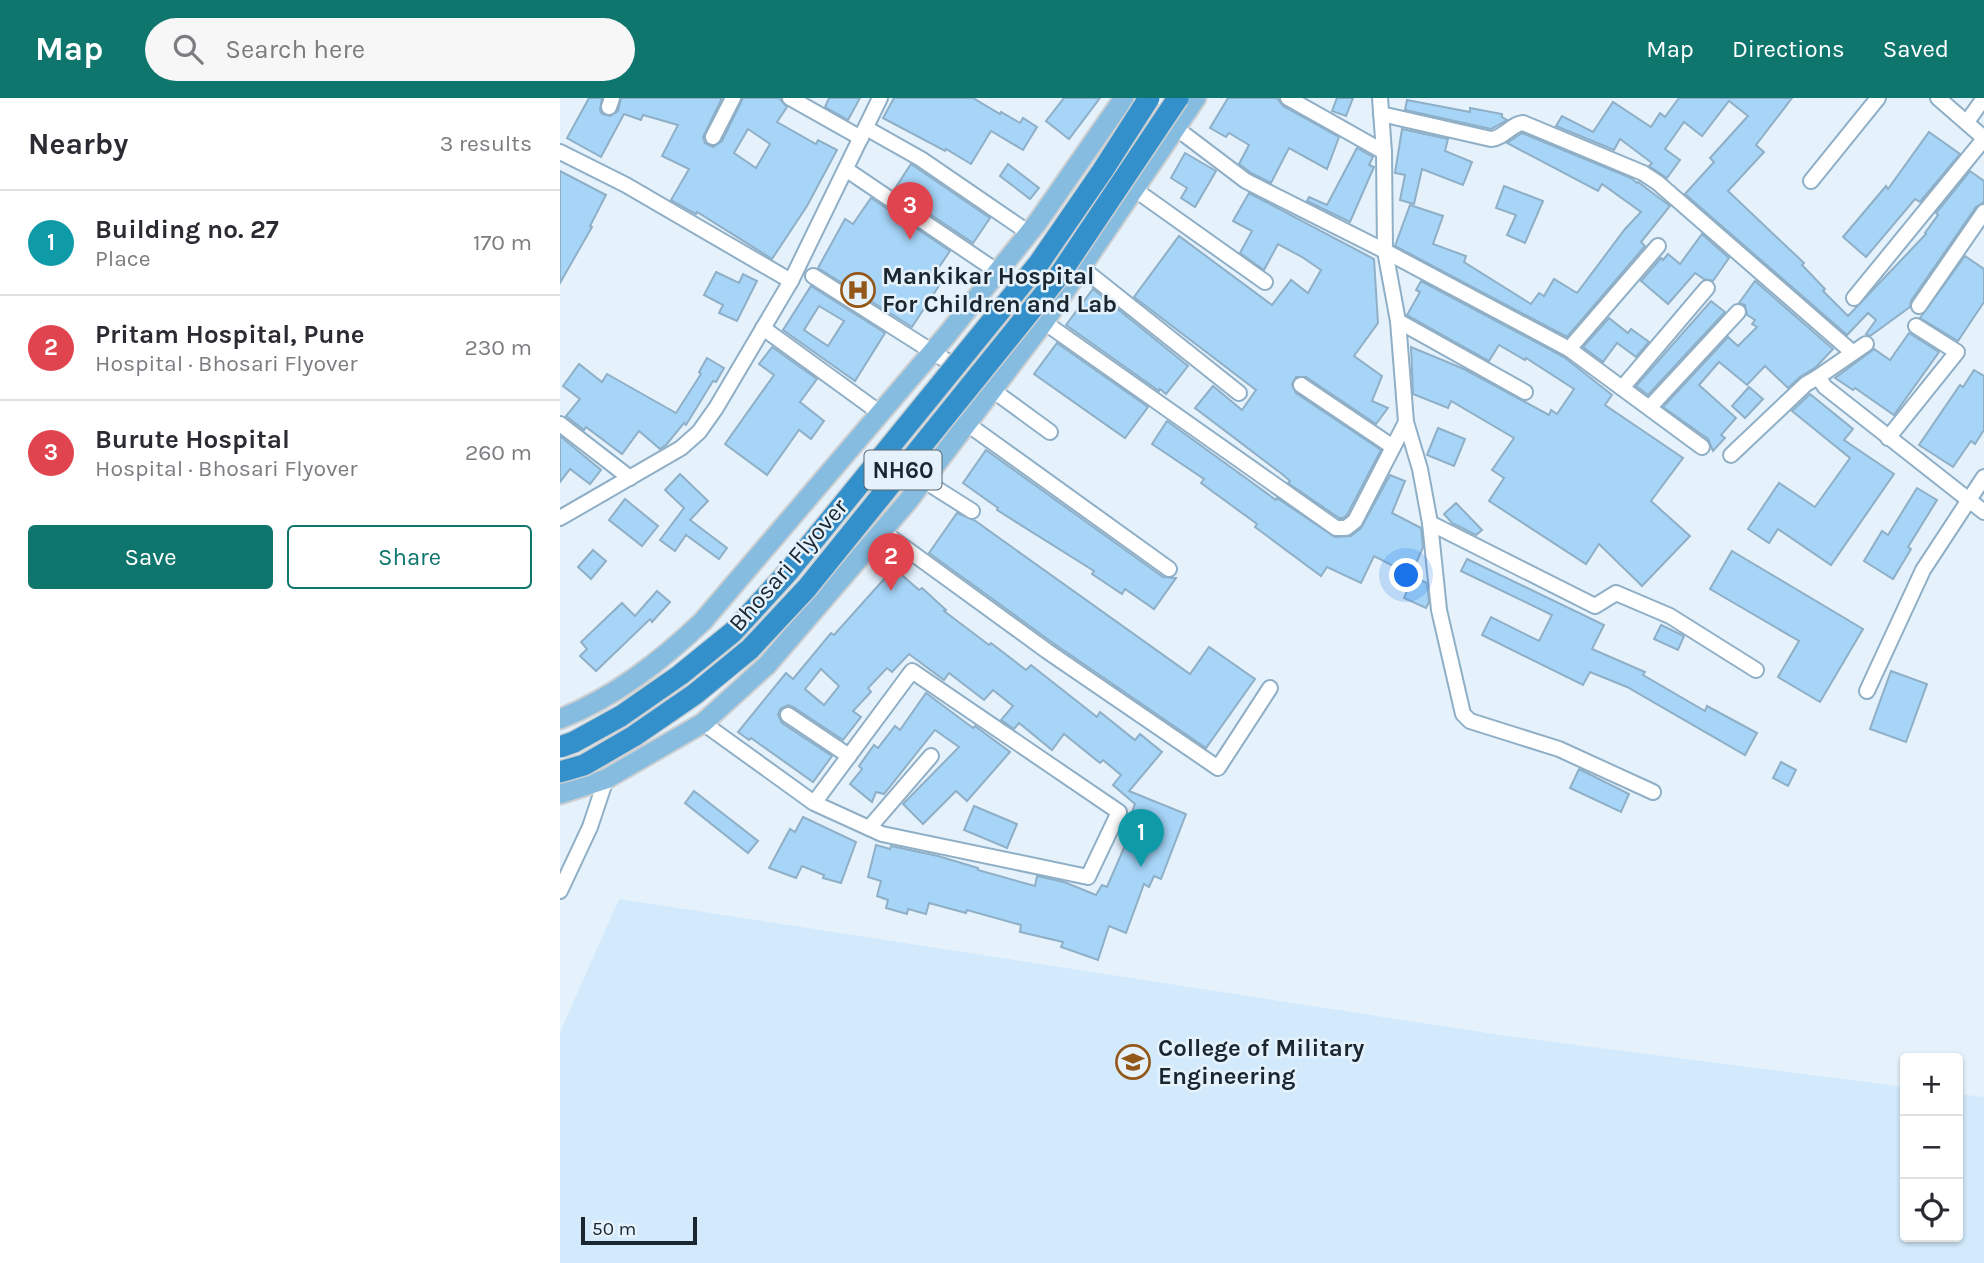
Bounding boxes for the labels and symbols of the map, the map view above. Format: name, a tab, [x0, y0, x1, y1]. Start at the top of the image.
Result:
pin: 3	[887, 182, 933, 240]
place label: Mankikar Hospital For Children and Lab	[882, 262, 1117, 318]
hospital icon: Mankikar Hospital For Children and Lab	[839, 271, 877, 309]
road number: NH60	[864, 450, 942, 490]
street label: Bhosari Flyover	[723, 493, 853, 637]
pin: 2	[868, 533, 914, 591]
your location	[1389, 558, 1423, 592]
pin: 1	[1118, 809, 1164, 867]
place label: College of Military Engineering	[1158, 1034, 1364, 1090]
school or university icon: College of Military Engineering	[1114, 1043, 1152, 1081]
scale bar	[581, 1214, 696, 1246]

